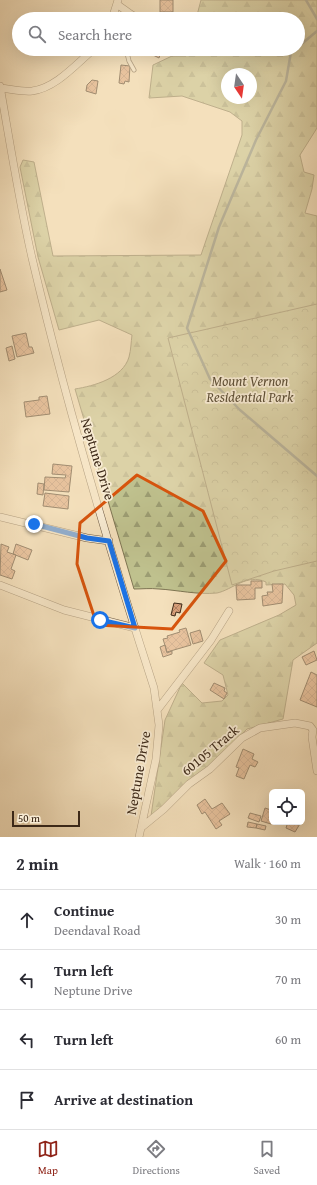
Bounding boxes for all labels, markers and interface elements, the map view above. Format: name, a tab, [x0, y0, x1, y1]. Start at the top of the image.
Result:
search box	[12, 12, 305, 56]
icon: search	[26, 23, 48, 45]
text: Search here	[58, 24, 132, 45]
north arrow	[221, 68, 257, 104]
park label: Mount Vernon Residential Park	[206, 371, 294, 407]
street label: Neptune Drive	[76, 416, 120, 503]
route end	[25, 515, 43, 533]
route start	[91, 611, 109, 629]
street label: 60105 Track	[177, 719, 244, 780]
street label: Neptune Drive	[121, 729, 155, 816]
map controls	[269, 789, 305, 825]
button: locate	[269, 789, 305, 825]
scale bar	[12, 809, 80, 828]
text: 50 m	[18, 810, 40, 826]
text: 2 min	[16, 851, 58, 876]
text: Walk · 160 m	[234, 854, 301, 873]
text: Continue	[54, 900, 115, 921]
icon: ahead	[16, 909, 38, 931]
text: 30 m	[275, 910, 301, 929]
text: Deendaval Road	[54, 921, 140, 940]
text: Turn left	[54, 960, 113, 981]
icon: left	[16, 969, 38, 991]
text: 70 m	[275, 970, 301, 989]
text: Neptune Drive	[54, 981, 133, 1000]
icon: left	[16, 1029, 38, 1051]
text: Turn left	[54, 1029, 113, 1050]
text: 60 m	[275, 1030, 301, 1049]
icon: arrive	[16, 1089, 38, 1111]
text: Arrive at destination	[54, 1089, 193, 1110]
tab: Map	[37, 1138, 59, 1178]
tab: Directions	[133, 1138, 180, 1178]
tab: Saved	[253, 1138, 280, 1178]

